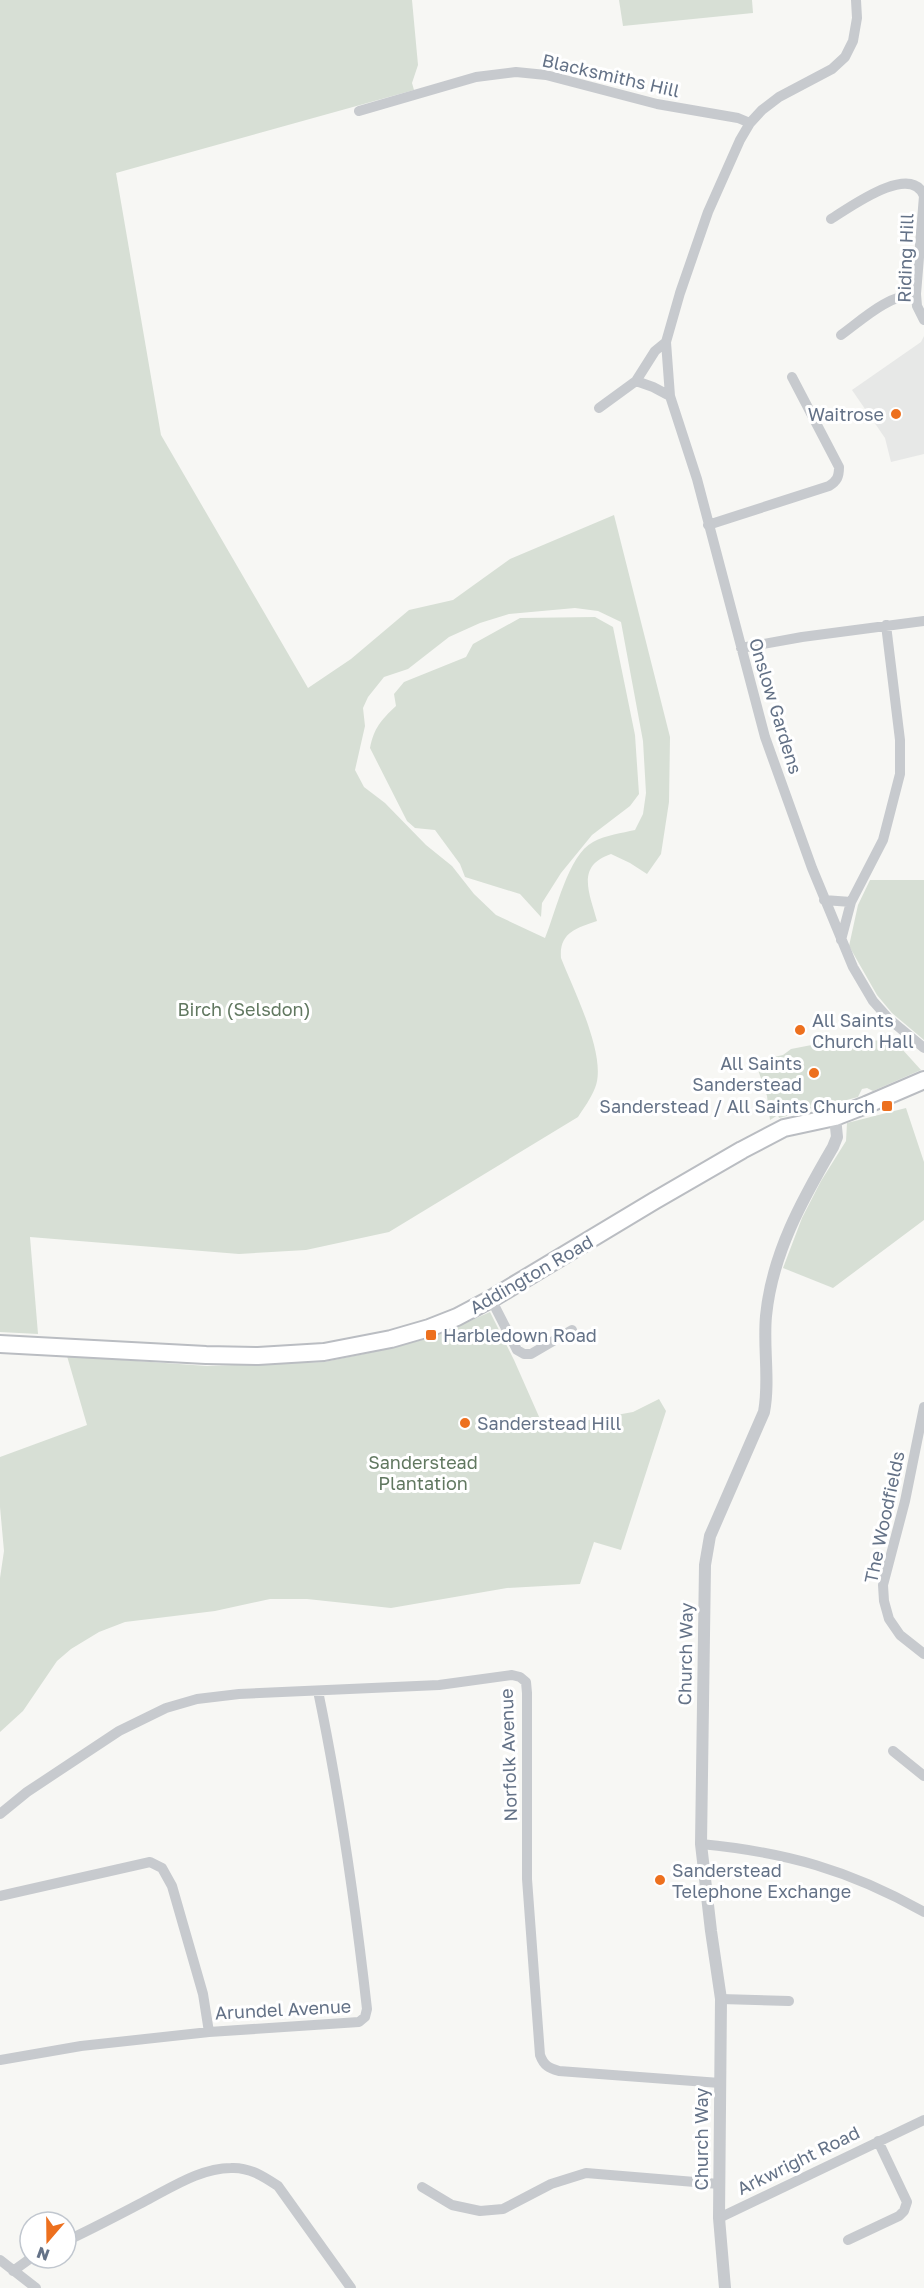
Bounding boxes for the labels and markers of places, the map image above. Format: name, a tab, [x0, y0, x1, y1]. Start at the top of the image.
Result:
place label: Waitrose	[808, 403, 884, 425]
marker: Waitrose	[889, 407, 903, 421]
place label: All Saints Church Hall	[812, 1009, 914, 1052]
marker: All Saints Church Hall	[793, 1023, 807, 1037]
place label: All Saints Sanderstead	[692, 1052, 802, 1095]
marker: All Saints Sanderstead	[807, 1066, 821, 1080]
place label: Sanderstead / All Saints Church	[599, 1095, 875, 1117]
marker: Sanderstead / All Saints Church	[880, 1099, 894, 1113]
place label: Harbledown Road	[443, 1324, 597, 1346]
marker: Harbledown Road	[424, 1328, 438, 1342]
place label: Sanderstead Hill	[477, 1412, 621, 1434]
marker: Sanderstead Hill	[458, 1416, 472, 1430]
place label: Sanderstead Telephone Exchange	[672, 1859, 851, 1902]
marker: Sanderstead Telephone Exchange	[653, 1873, 667, 1887]

